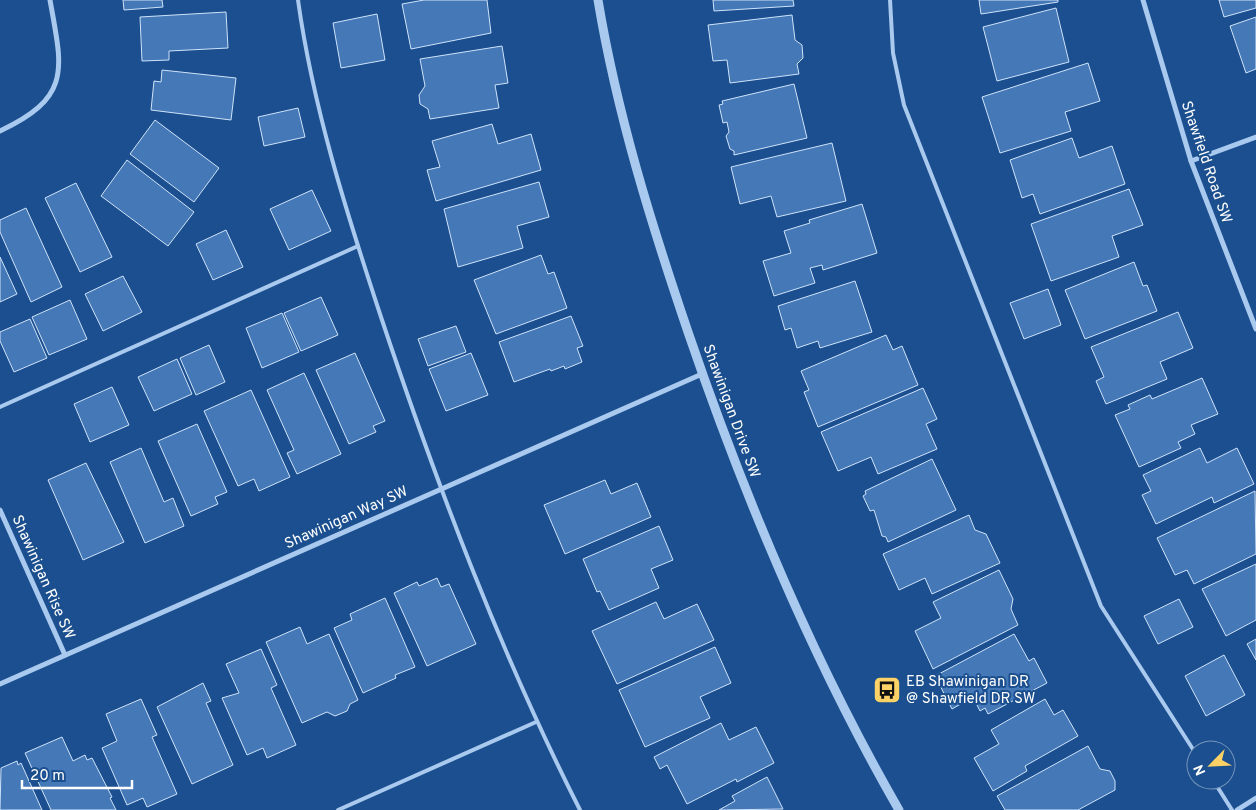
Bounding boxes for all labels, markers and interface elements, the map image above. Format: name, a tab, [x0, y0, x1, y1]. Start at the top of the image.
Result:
street label: Shawfield Road SW	[1176, 99, 1235, 226]
street label: Shawinigan Drive SW	[698, 342, 764, 481]
street label: Shawinigan Way SW	[282, 483, 411, 554]
street label: Shawinigan Rise SW	[7, 512, 79, 643]
place label: EB Shawinigan DR @ Shawfield DR SW	[906, 673, 1035, 709]
bus stop icon: EB Shawinigan DR @ Shawfield DR SW	[872, 675, 902, 705]
north arrow	[1186, 740, 1236, 790]
scale bar	[22, 758, 132, 790]
text: N	[1191, 762, 1210, 778]
text: 20 m	[30, 767, 65, 786]

